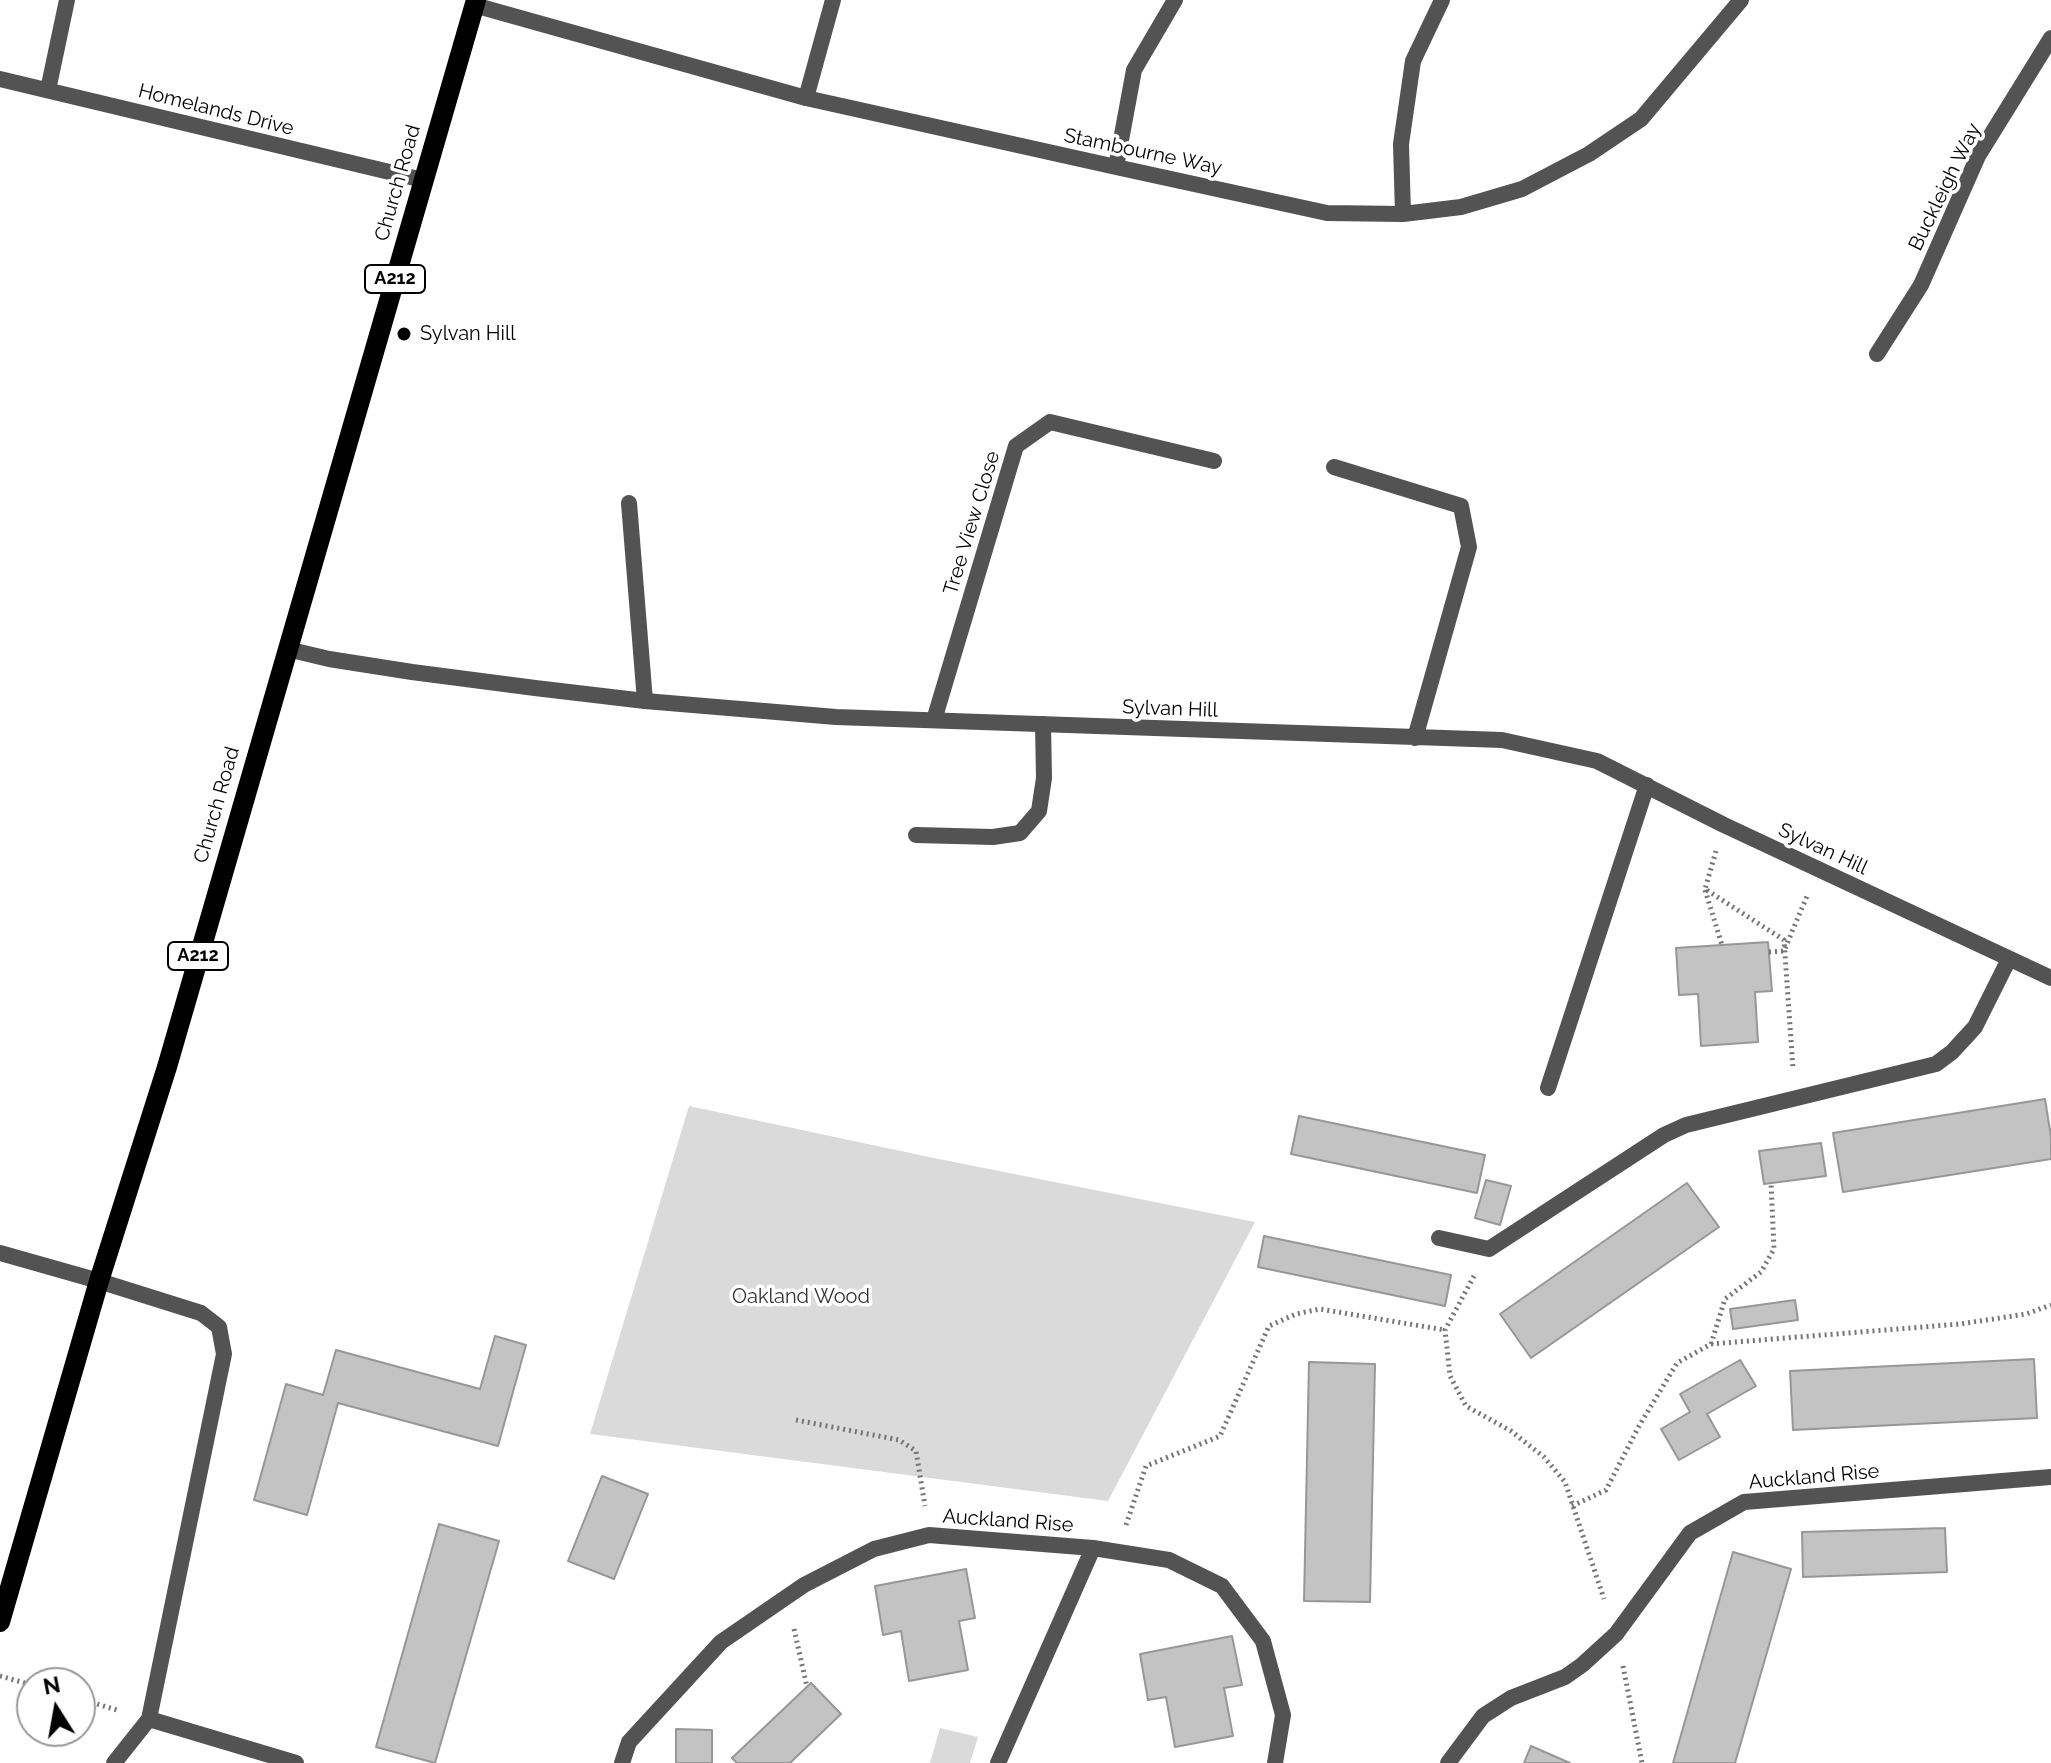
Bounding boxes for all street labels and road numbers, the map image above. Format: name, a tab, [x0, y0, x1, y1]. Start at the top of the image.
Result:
street label: Homelands Drive	[136, 79, 296, 141]
street label: Buckleigh Way	[1904, 119, 1986, 255]
street label: Church Road	[370, 122, 426, 244]
street label: Stambourne Way	[1062, 124, 1224, 180]
road number: A212	[365, 265, 425, 293]
street label: Tree View Close	[939, 448, 1005, 598]
street label: Sylvan Hill	[1122, 695, 1218, 723]
street label: Church Road	[189, 744, 245, 866]
street label: Sylvan Hill	[1775, 818, 1871, 880]
road number: A212	[168, 942, 228, 970]
street label: Auckland Rise	[1748, 1459, 1880, 1495]
street label: Auckland Rise	[942, 1504, 1074, 1538]

